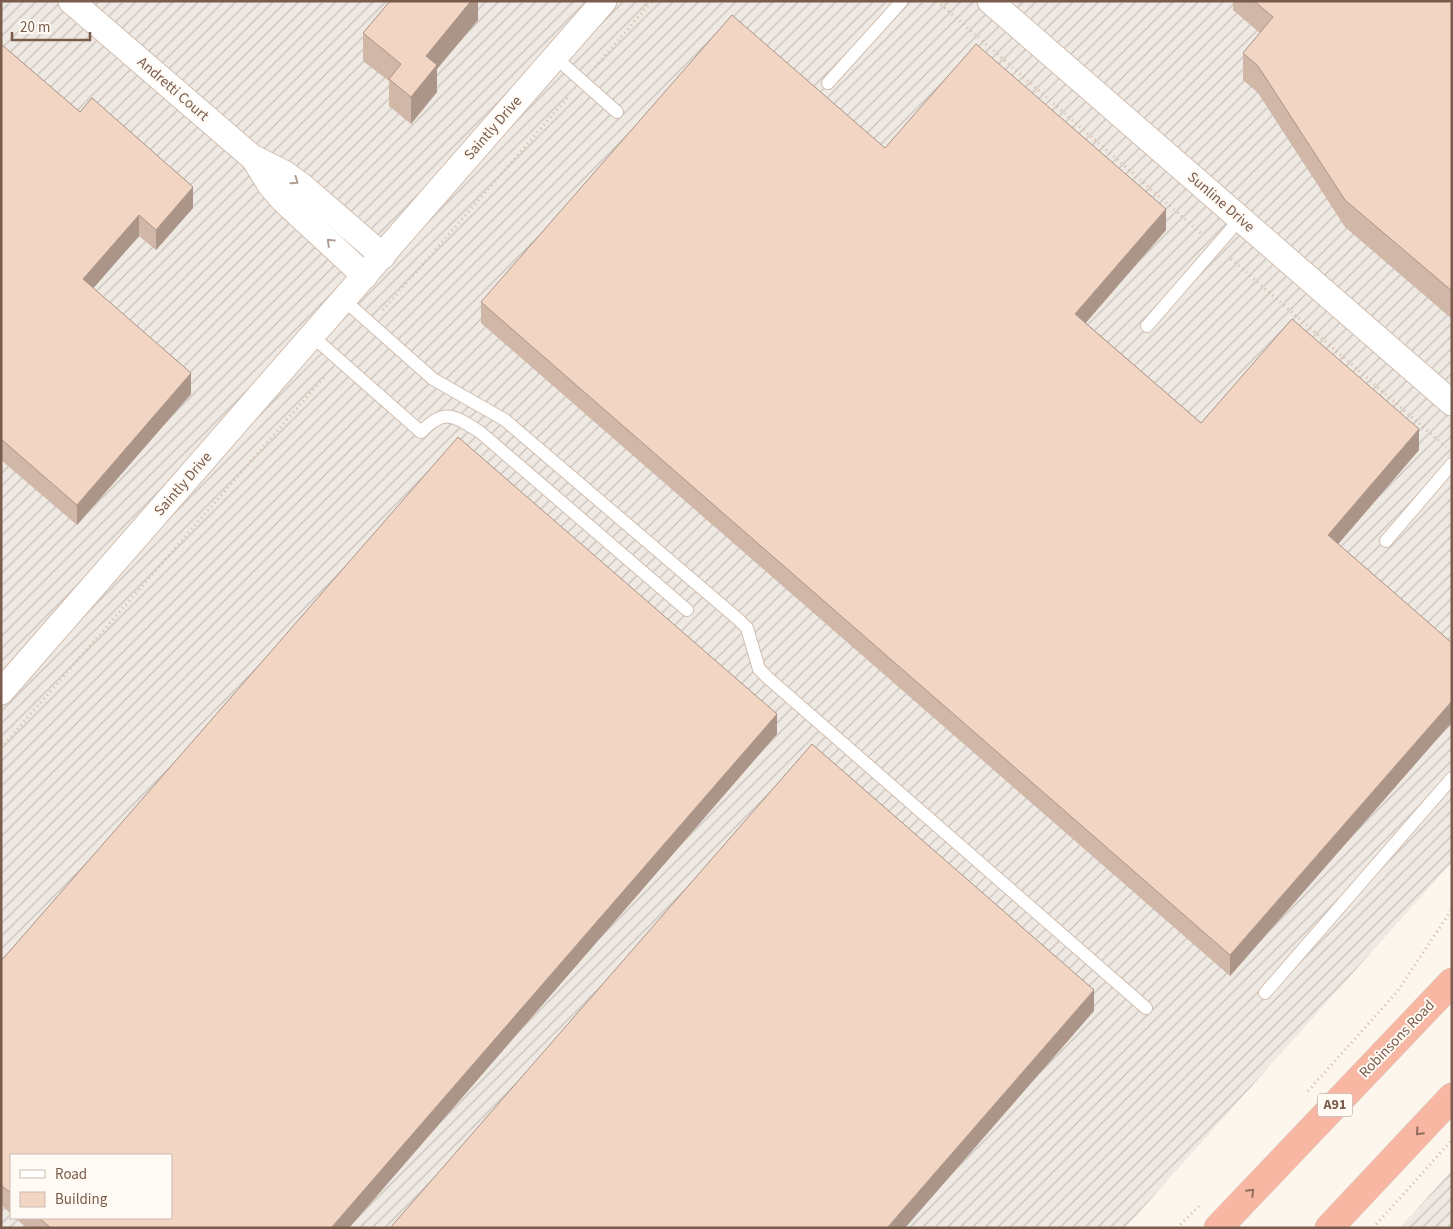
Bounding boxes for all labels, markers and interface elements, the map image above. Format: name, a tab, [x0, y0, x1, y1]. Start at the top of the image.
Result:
scale bar	[12, 10, 90, 42]
text: 20 m	[20, 17, 50, 38]
street label: Andretti Court	[133, 52, 213, 126]
street label: Saintly Drive	[459, 91, 527, 165]
street label: Sunline Drive	[1183, 167, 1259, 237]
one-way arrow	[289, 175, 298, 184]
one-way arrow	[326, 239, 335, 248]
street label: Saintly Drive	[149, 447, 217, 521]
street label: Robinsons Road	[1354, 995, 1440, 1083]
road number: A91	[1318, 1094, 1352, 1116]
one-way arrow	[1415, 1127, 1424, 1136]
legend	[10, 1154, 172, 1219]
text: Road	[55, 1164, 87, 1185]
text: Building	[55, 1189, 108, 1210]
one-way arrow	[1245, 1189, 1254, 1198]

